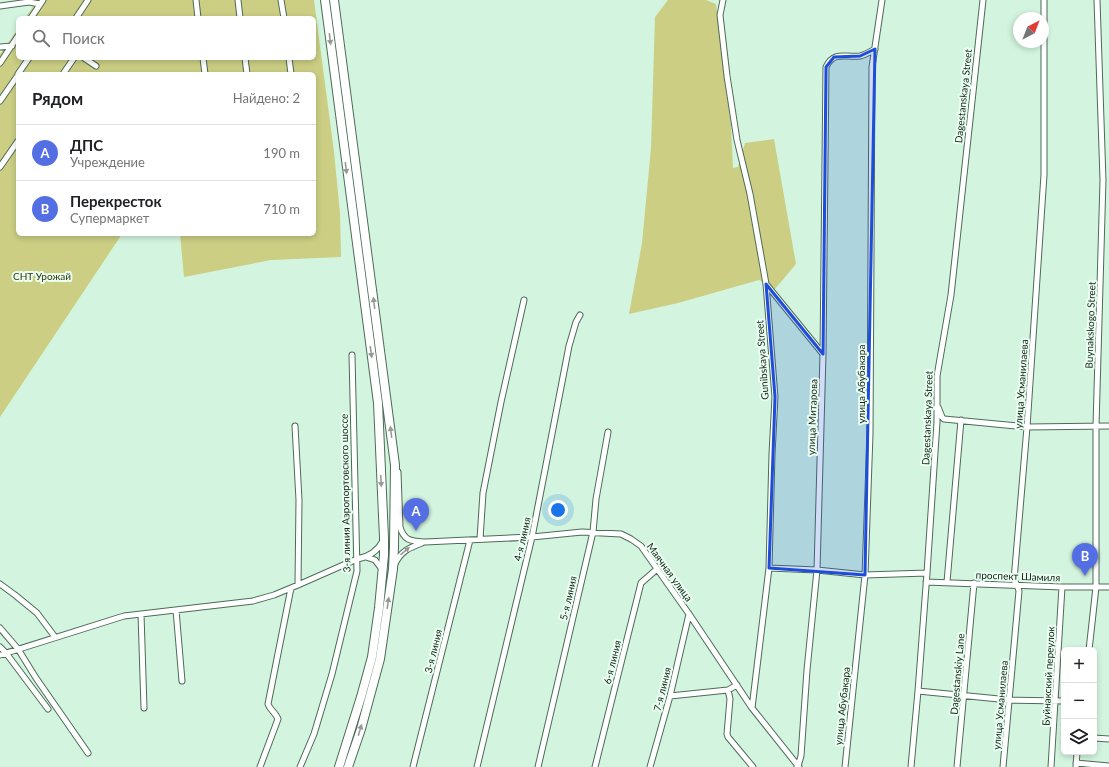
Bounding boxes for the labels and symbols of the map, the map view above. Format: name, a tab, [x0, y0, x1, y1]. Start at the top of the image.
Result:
north arrow	[1013, 12, 1049, 48]
one-way arrow	[327, 33, 333, 45]
street label: Dagestanskaya Street	[952, 48, 974, 144]
one-way arrow	[343, 162, 349, 174]
park label: СНТ Урожай	[13, 270, 71, 282]
street label: Buynakskogo Street	[1082, 281, 1098, 369]
one-way arrow	[371, 297, 377, 309]
street label: Gunibskaya Street	[753, 319, 771, 400]
street label: улица Усманилаева	[1012, 339, 1030, 429]
street label: улица Абубакара	[855, 345, 867, 423]
one-way arrow	[368, 346, 374, 358]
street label: Dagestanskaya Street	[919, 370, 935, 465]
street label: улица Митарова	[805, 379, 819, 455]
street label: 3-я линия Аэропортовского шоссе	[338, 414, 352, 572]
one-way arrow	[388, 426, 394, 438]
one-way arrow	[378, 475, 385, 487]
pin: A	[403, 498, 429, 531]
your location	[548, 500, 568, 520]
street label: 4-я линия	[511, 516, 533, 562]
street label: Маячная улица	[645, 540, 695, 604]
pin: B	[1072, 543, 1098, 576]
one-way arrow	[400, 547, 411, 556]
street label: проспект Шамиля	[976, 569, 1061, 583]
street label: 5-я линия	[557, 575, 579, 621]
one-way arrow	[385, 597, 391, 609]
street label: Буйнакский переулок	[1039, 625, 1057, 726]
street label: 3-я линия	[422, 628, 444, 674]
street label: Dagestanskiy Lane	[947, 633, 967, 715]
street label: 6-я линия	[601, 639, 623, 685]
street label: улица Усманилаева	[990, 660, 1010, 750]
street label: 7-я линия	[651, 666, 673, 712]
street label: улица Абубакара	[832, 666, 852, 746]
one-way arrow	[357, 724, 363, 736]

